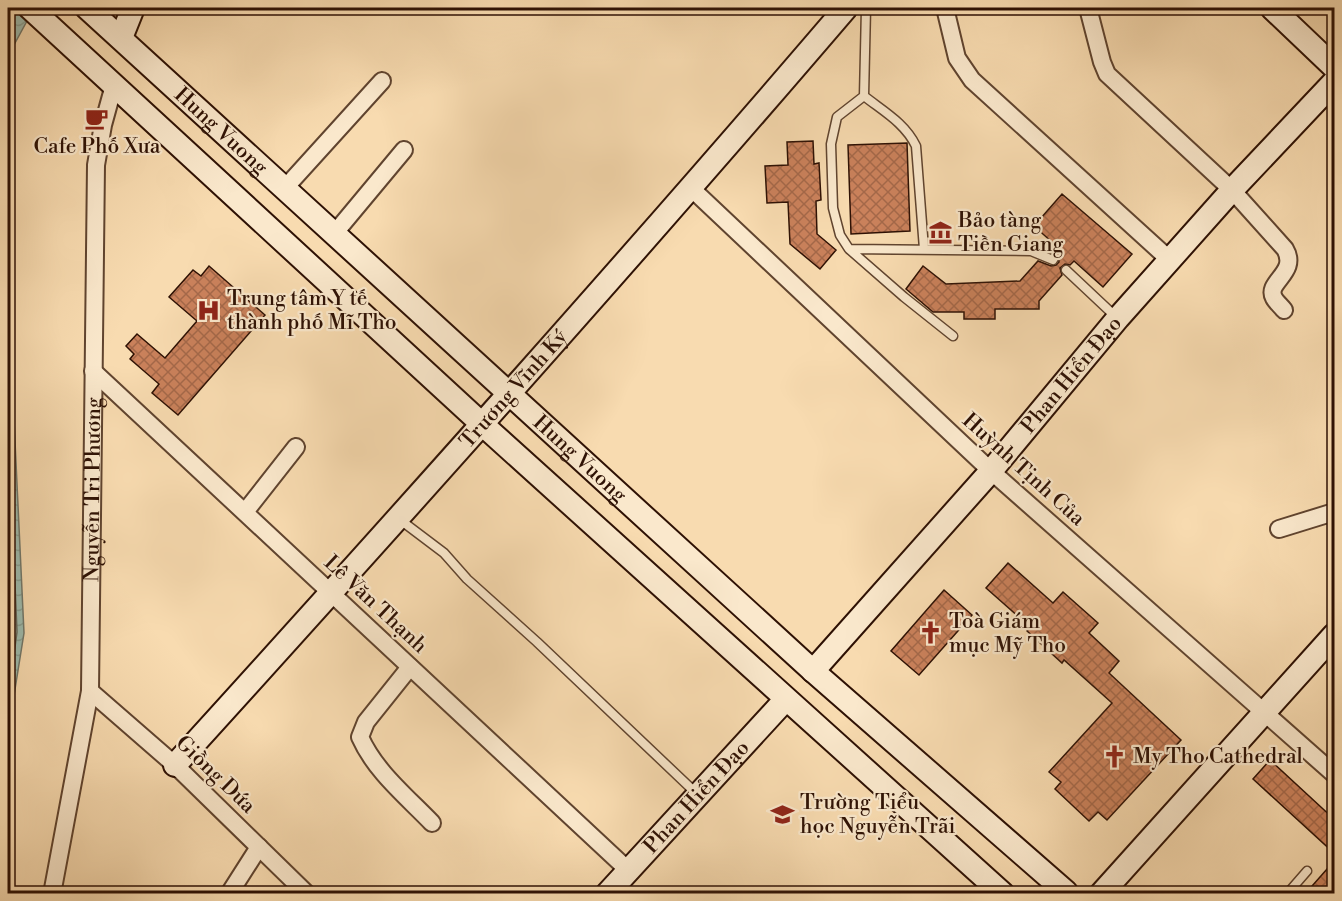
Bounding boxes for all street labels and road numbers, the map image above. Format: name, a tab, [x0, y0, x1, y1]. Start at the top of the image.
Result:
street label: Hung Vuong	[169, 82, 273, 181]
street label: Phan Hiển Đạo	[1016, 311, 1128, 439]
street label: Trương Vĩnh Ký	[455, 324, 574, 454]
street label: Nguyễn Tri Phương	[79, 397, 107, 582]
street label: Huỳnh Tịnh Của	[957, 408, 1090, 532]
street label: Hung Vuong	[527, 410, 632, 509]
street label: Lê Văn Thạnh	[318, 550, 433, 660]
street label: Giồng Dứa	[170, 730, 261, 819]
street label: Phan Hiển Đạo	[639, 735, 755, 859]

